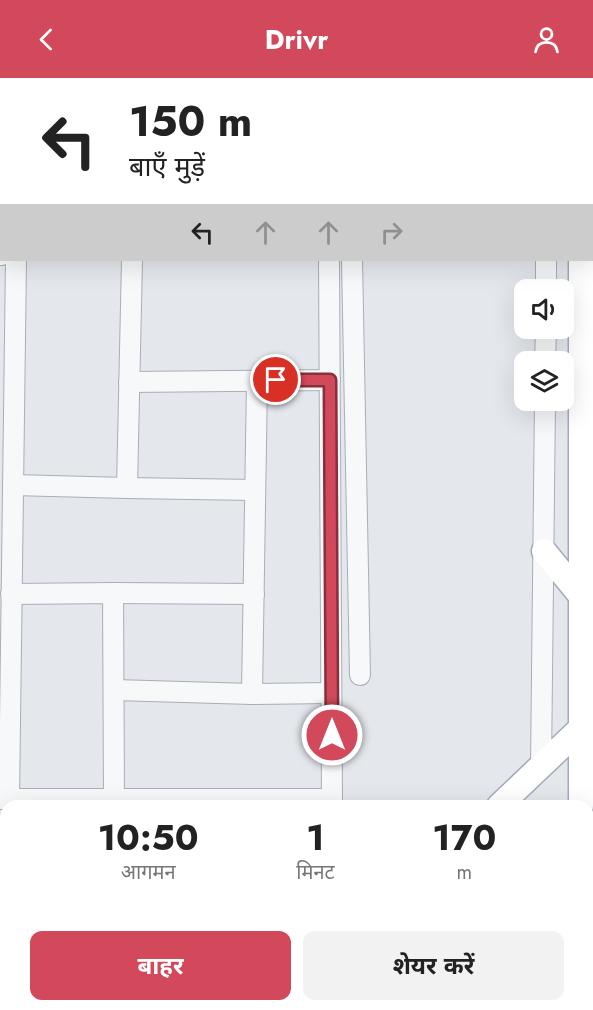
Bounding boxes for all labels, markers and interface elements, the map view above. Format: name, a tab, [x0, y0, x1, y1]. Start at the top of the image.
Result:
text: Drivr	[265, 20, 328, 59]
icon: back	[30, 23, 63, 56]
icon: person	[530, 23, 563, 56]
text: 150 m	[129, 91, 252, 152]
icon: left	[30, 102, 108, 180]
text: बाएँ मुड़ें	[129, 147, 205, 186]
icon: left	[186, 216, 219, 249]
icon: ahead	[249, 216, 282, 249]
icon: ahead	[312, 216, 345, 249]
icon: right	[375, 216, 408, 249]
map controls	[514, 279, 574, 411]
button: sound	[514, 279, 574, 339]
button: layers	[514, 351, 574, 411]
pin	[250, 354, 301, 405]
icon: arrive	[259, 363, 292, 396]
position arrow	[300, 703, 364, 767]
text: 10:50	[98, 811, 199, 863]
text: 1	[306, 811, 325, 863]
text: 170	[432, 811, 496, 863]
text: आगमन	[121, 858, 176, 887]
text: मिनट	[296, 858, 335, 887]
text: m	[456, 858, 472, 887]
button: बाहर	[30, 931, 291, 1000]
button: शेयर करें	[303, 931, 564, 1000]

